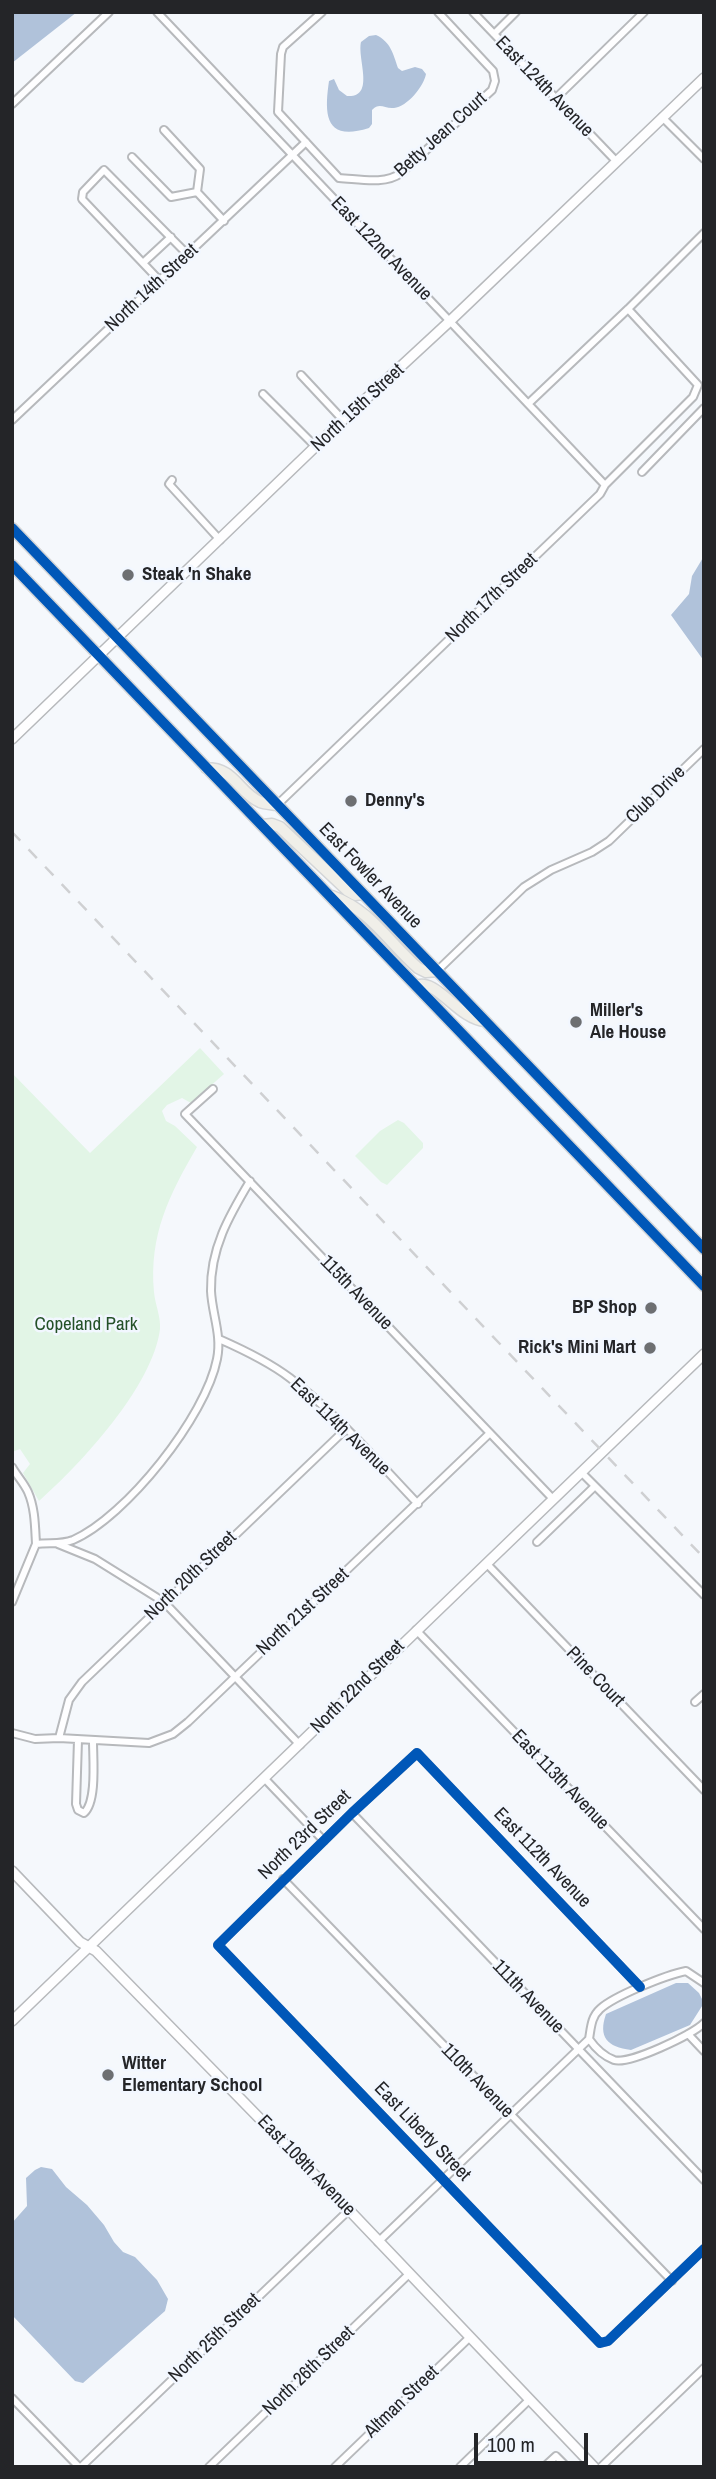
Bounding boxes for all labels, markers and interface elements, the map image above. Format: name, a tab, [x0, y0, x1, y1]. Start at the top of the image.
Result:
street label: East 124th Avenue	[490, 32, 598, 142]
street label: Betty Jean Court	[390, 88, 492, 182]
street label: East 122nd Avenue	[326, 192, 436, 306]
street label: North 14th Street	[101, 239, 203, 337]
street label: North 15th Street	[307, 359, 409, 457]
street label: North 17th Street	[441, 549, 543, 647]
place label: Steak 'n Shake	[142, 564, 251, 586]
marker: Steak 'n Shake	[120, 567, 136, 583]
street label: Club Drive	[622, 761, 690, 829]
place label: Denny's	[365, 790, 425, 812]
marker: Denny's	[343, 793, 359, 809]
street label: East Fowler Avenue	[314, 818, 426, 934]
place label: Miller's Ale House	[590, 1000, 666, 1044]
marker: Miller's Ale House	[568, 1014, 584, 1030]
street label: 115th Avenue	[315, 1251, 397, 1335]
place label: BP Shop	[572, 1297, 637, 1319]
marker: BP Shop	[643, 1300, 659, 1316]
park label: Copeland Park	[34, 1314, 138, 1336]
place label: Rick's Mini Mart	[518, 1337, 636, 1359]
marker: Rick's Mini Mart	[642, 1340, 658, 1356]
street label: East 114th Avenue	[285, 1374, 395, 1480]
street label: North 20th Street	[140, 1527, 242, 1625]
street label: North 21st Street	[252, 1563, 354, 1661]
street label: North 22nd Street	[306, 1635, 410, 1739]
street label: Pine Court	[561, 1642, 629, 1712]
street label: East 113th Avenue	[507, 1725, 613, 1835]
street label: North 23rd Street	[254, 1785, 356, 1885]
street label: East 112th Avenue	[489, 1803, 595, 1913]
street label: 111th Avenue	[487, 1955, 569, 2039]
street label: 110th Avenue	[436, 2039, 518, 2123]
place label: Witter Elementary School	[122, 2053, 262, 2097]
marker: Witter Elementary School	[100, 2067, 116, 2083]
street label: East Liberty Street	[369, 2078, 475, 2186]
street label: East 109th Avenue	[252, 2111, 360, 2221]
street label: North 25th Street	[164, 2289, 266, 2387]
street label: North 26th Street	[258, 2322, 360, 2420]
street label: Altman Street	[360, 2361, 444, 2443]
scale bar	[478, 2420, 592, 2464]
text: 100 m	[487, 2430, 535, 2459]

